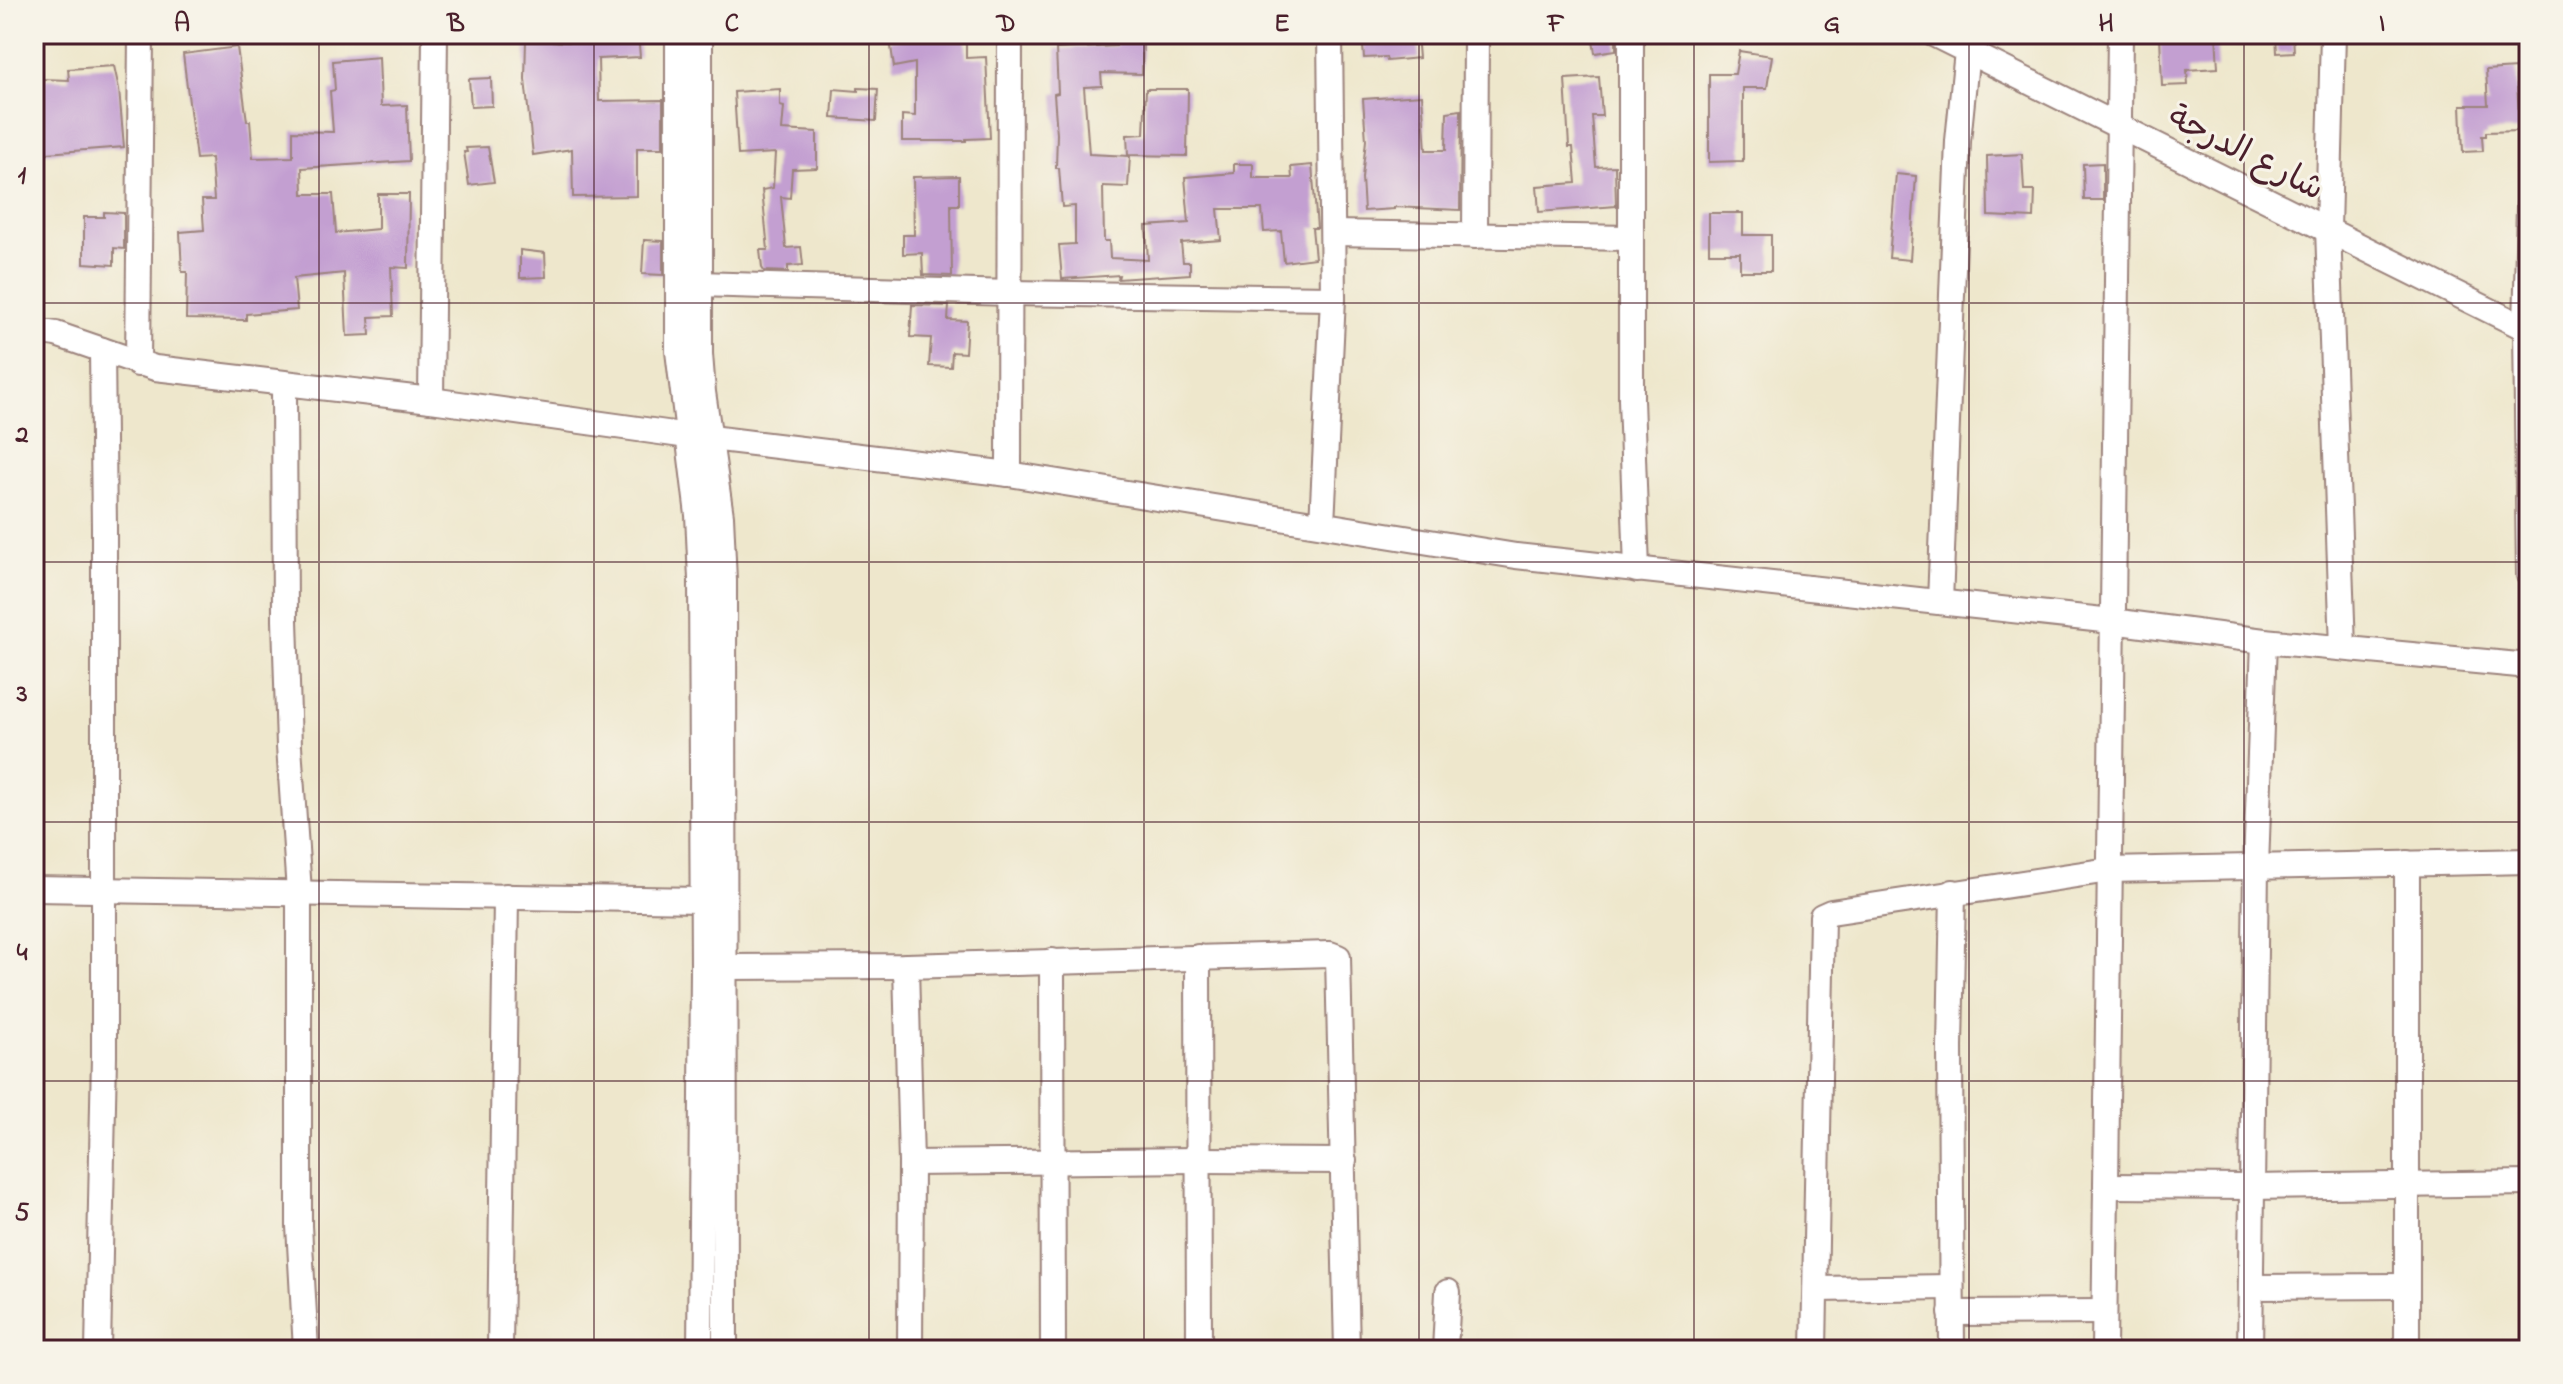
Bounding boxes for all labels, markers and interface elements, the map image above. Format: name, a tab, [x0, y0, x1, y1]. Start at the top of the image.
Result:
text: A	[174, 6, 190, 44]
text: B	[446, 6, 465, 44]
text: C	[725, 6, 739, 44]
text: D	[995, 6, 1016, 44]
text: E	[1274, 6, 1290, 44]
text: F	[1546, 6, 1565, 44]
text: G	[1824, 6, 1840, 44]
text: H	[2098, 6, 2114, 44]
text: I	[2379, 6, 2385, 44]
street label: شارع الدرجة	[2158, 94, 2332, 215]
text: 1	[18, 158, 27, 196]
text: 2	[15, 417, 29, 455]
text: 3	[16, 676, 28, 714]
text: 4	[17, 935, 28, 973]
text: 5	[15, 1195, 30, 1233]

